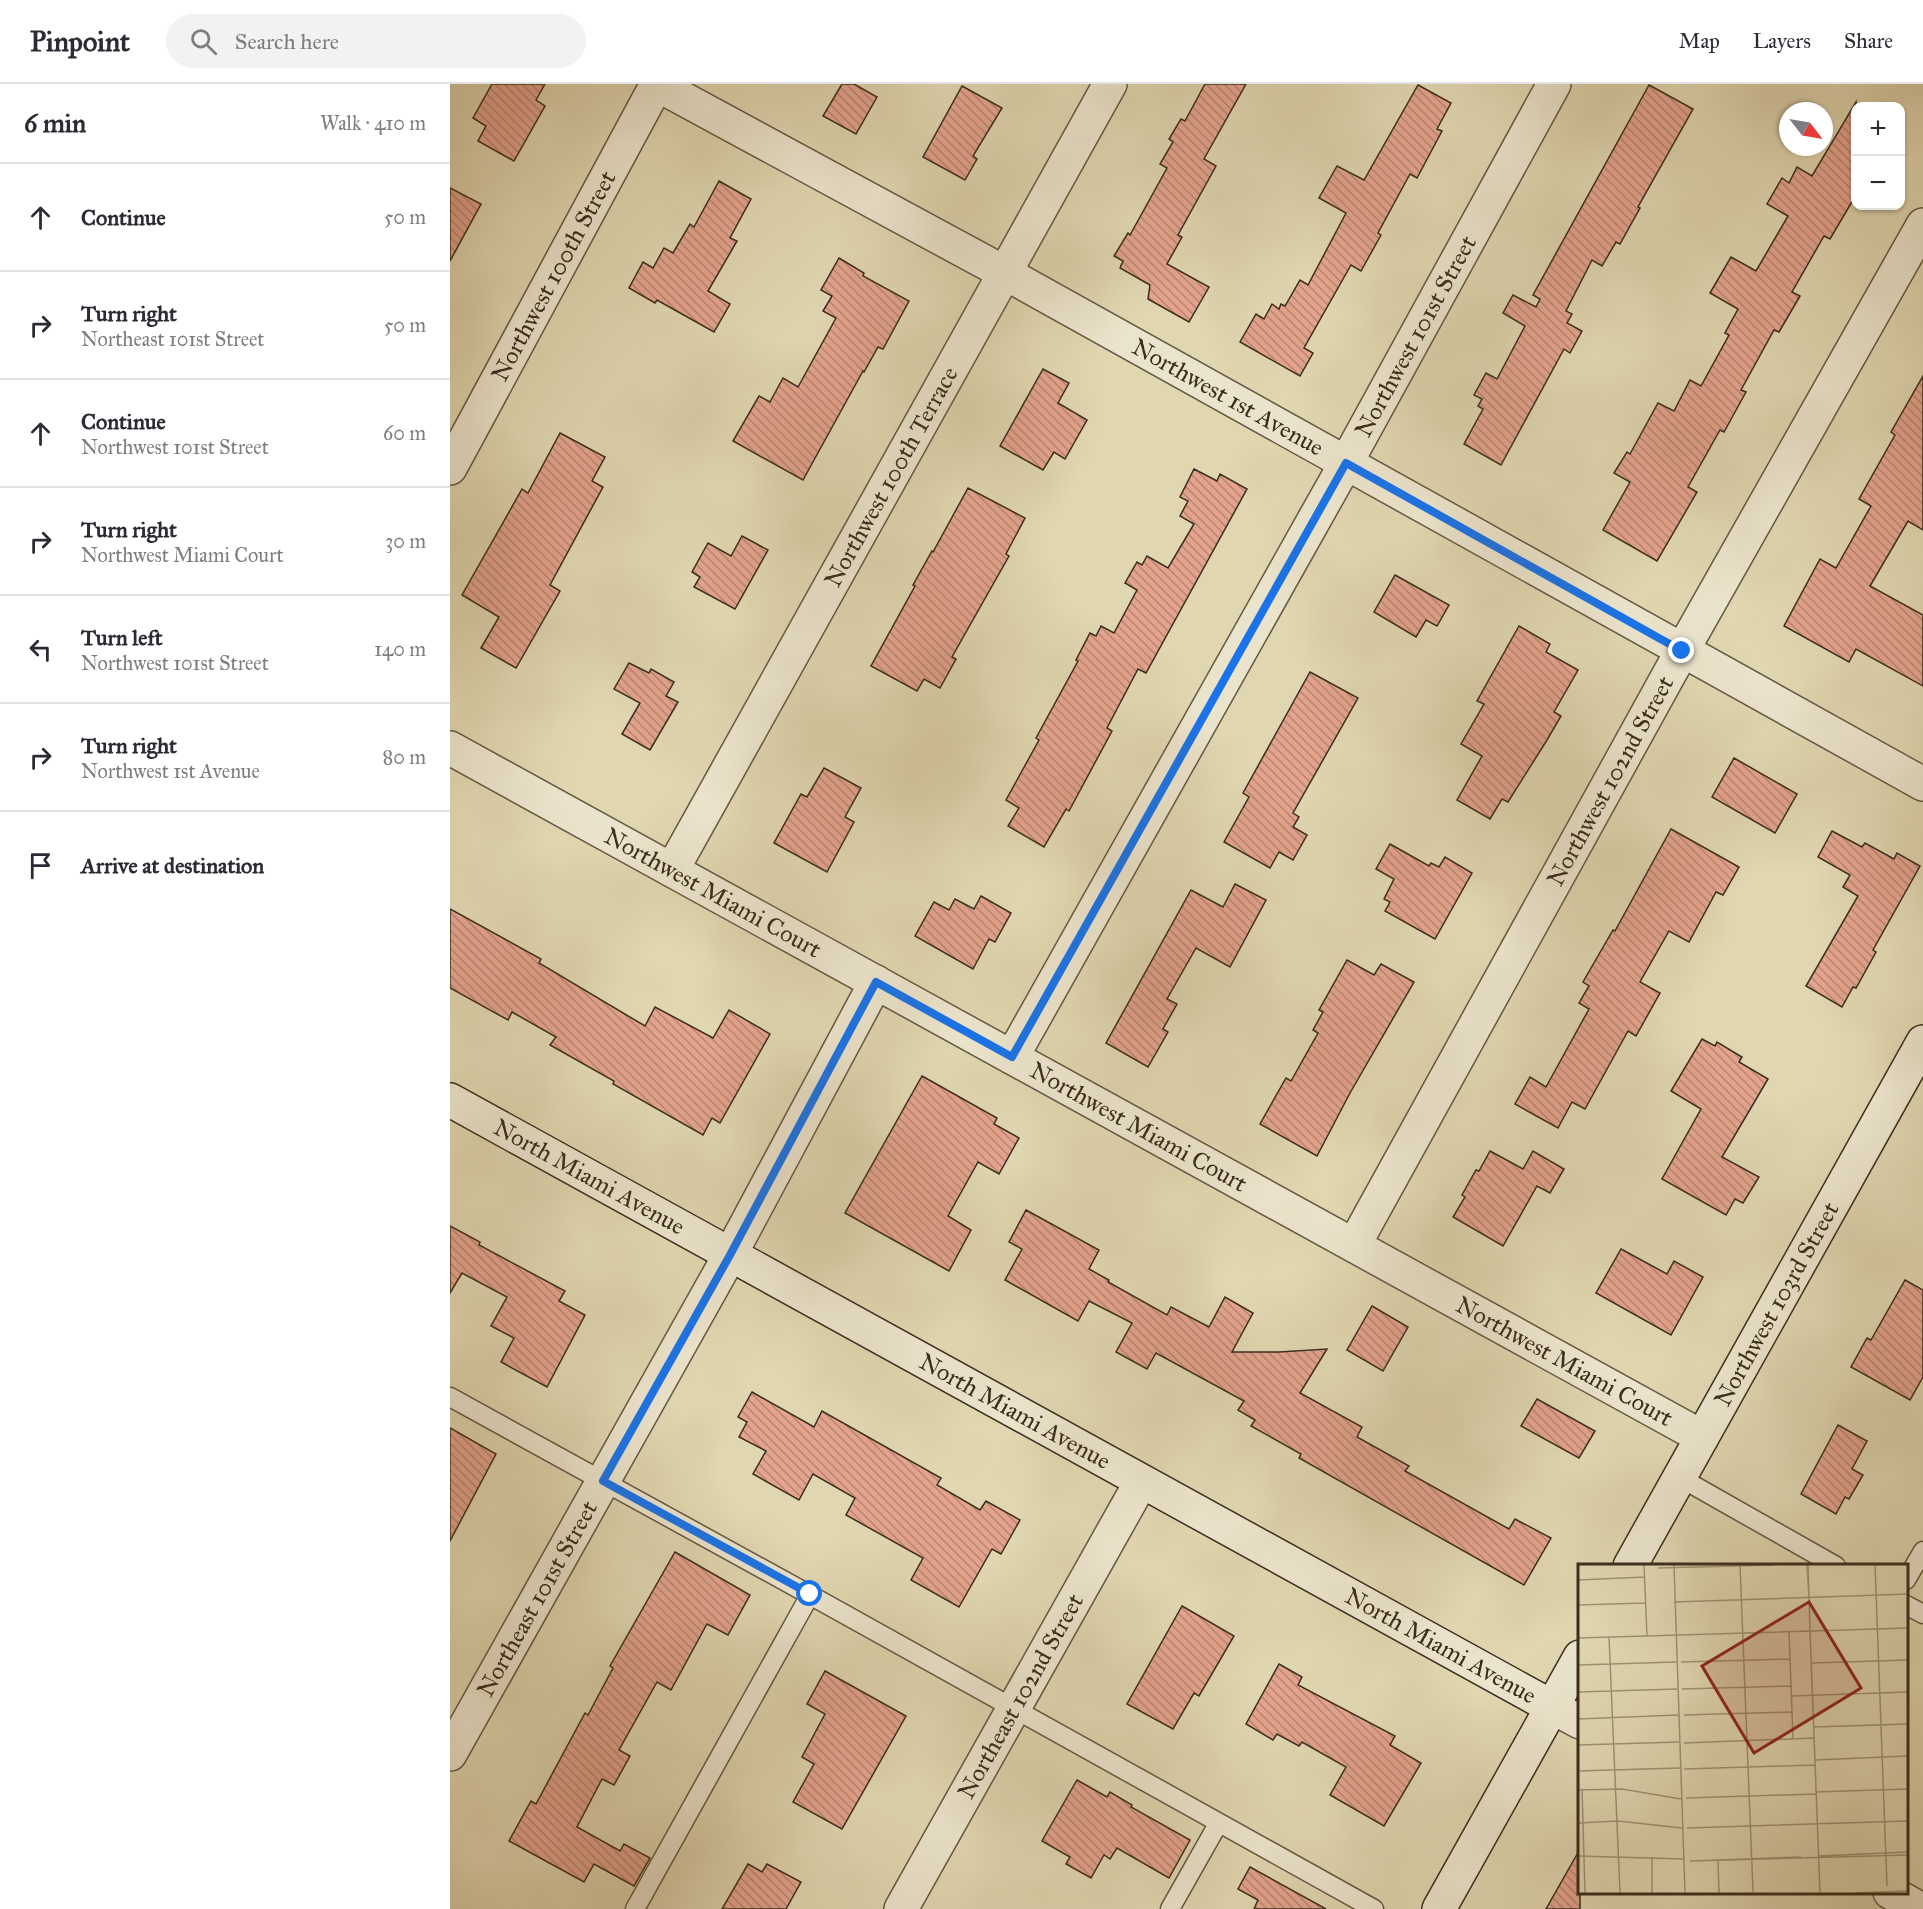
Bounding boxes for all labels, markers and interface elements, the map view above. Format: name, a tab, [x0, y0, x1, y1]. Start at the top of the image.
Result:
search box	[166, 14, 586, 68]
text: Pinpoint	[30, 24, 130, 59]
icon: search	[187, 25, 220, 58]
text: Search here	[235, 28, 339, 55]
text: Map	[1679, 28, 1720, 54]
text: Layers	[1753, 28, 1811, 54]
text: Share	[1844, 28, 1893, 54]
north arrow	[1779, 102, 1833, 156]
map controls	[1851, 102, 1905, 210]
button: +	[1851, 102, 1905, 156]
text: 6 min	[24, 107, 86, 139]
text: Walk · 410 m	[320, 111, 426, 135]
button: −	[1851, 156, 1905, 210]
street label: Northwest 100th Street	[485, 165, 623, 387]
icon: ahead	[24, 201, 57, 234]
text: Continue	[81, 204, 166, 231]
text: 50 m	[384, 205, 426, 229]
street label: Northwest 101st Street	[1348, 230, 1483, 442]
text: Turn right	[81, 300, 177, 327]
icon: right	[24, 309, 57, 342]
text: 50 m	[384, 313, 426, 337]
text: Northeast 101st Street	[81, 327, 264, 351]
street label: Northwest 1st Avenue	[1127, 332, 1329, 462]
street label: Northwest 100th Terrace	[818, 361, 964, 592]
text: Continue	[81, 408, 166, 435]
icon: ahead	[24, 417, 57, 450]
text: 60 m	[383, 421, 426, 445]
text: Northwest 101st Street	[81, 435, 269, 459]
text: Turn right	[81, 516, 177, 543]
icon: right	[24, 525, 57, 558]
text: 30 m	[385, 529, 426, 553]
text: Northwest Miami Court	[81, 543, 283, 567]
text: Turn left	[81, 624, 163, 651]
icon: left	[24, 633, 57, 666]
text: 140 m	[374, 637, 426, 661]
route end	[1668, 637, 1694, 663]
text: Northwest 101st Street	[81, 651, 269, 675]
street label: Northwest 102nd Street	[1540, 670, 1681, 891]
text: Turn right	[81, 732, 177, 759]
icon: right	[24, 741, 57, 774]
text: 80 m	[383, 745, 426, 769]
text: Northwest 1st Avenue	[81, 759, 260, 783]
street label: Northwest Miami Court	[599, 821, 827, 965]
icon: arrive	[24, 849, 57, 882]
text: Arrive at destination	[81, 852, 264, 879]
street label: Northwest Miami Court	[1025, 1055, 1253, 1199]
street label: North Miami Avenue	[488, 1112, 690, 1241]
street label: Northwest 103rd Street	[1707, 1196, 1846, 1412]
street label: Northwest Miami Court	[1451, 1290, 1679, 1433]
street label: North Miami Avenue	[914, 1346, 1116, 1476]
street label: Northeast 101st Street	[470, 1495, 604, 1702]
inset map	[1578, 1564, 1908, 1894]
route start	[796, 1580, 822, 1606]
street label: North Miami Avenue	[1340, 1581, 1542, 1710]
street label: Northeast 102nd Street	[951, 1588, 1090, 1804]

